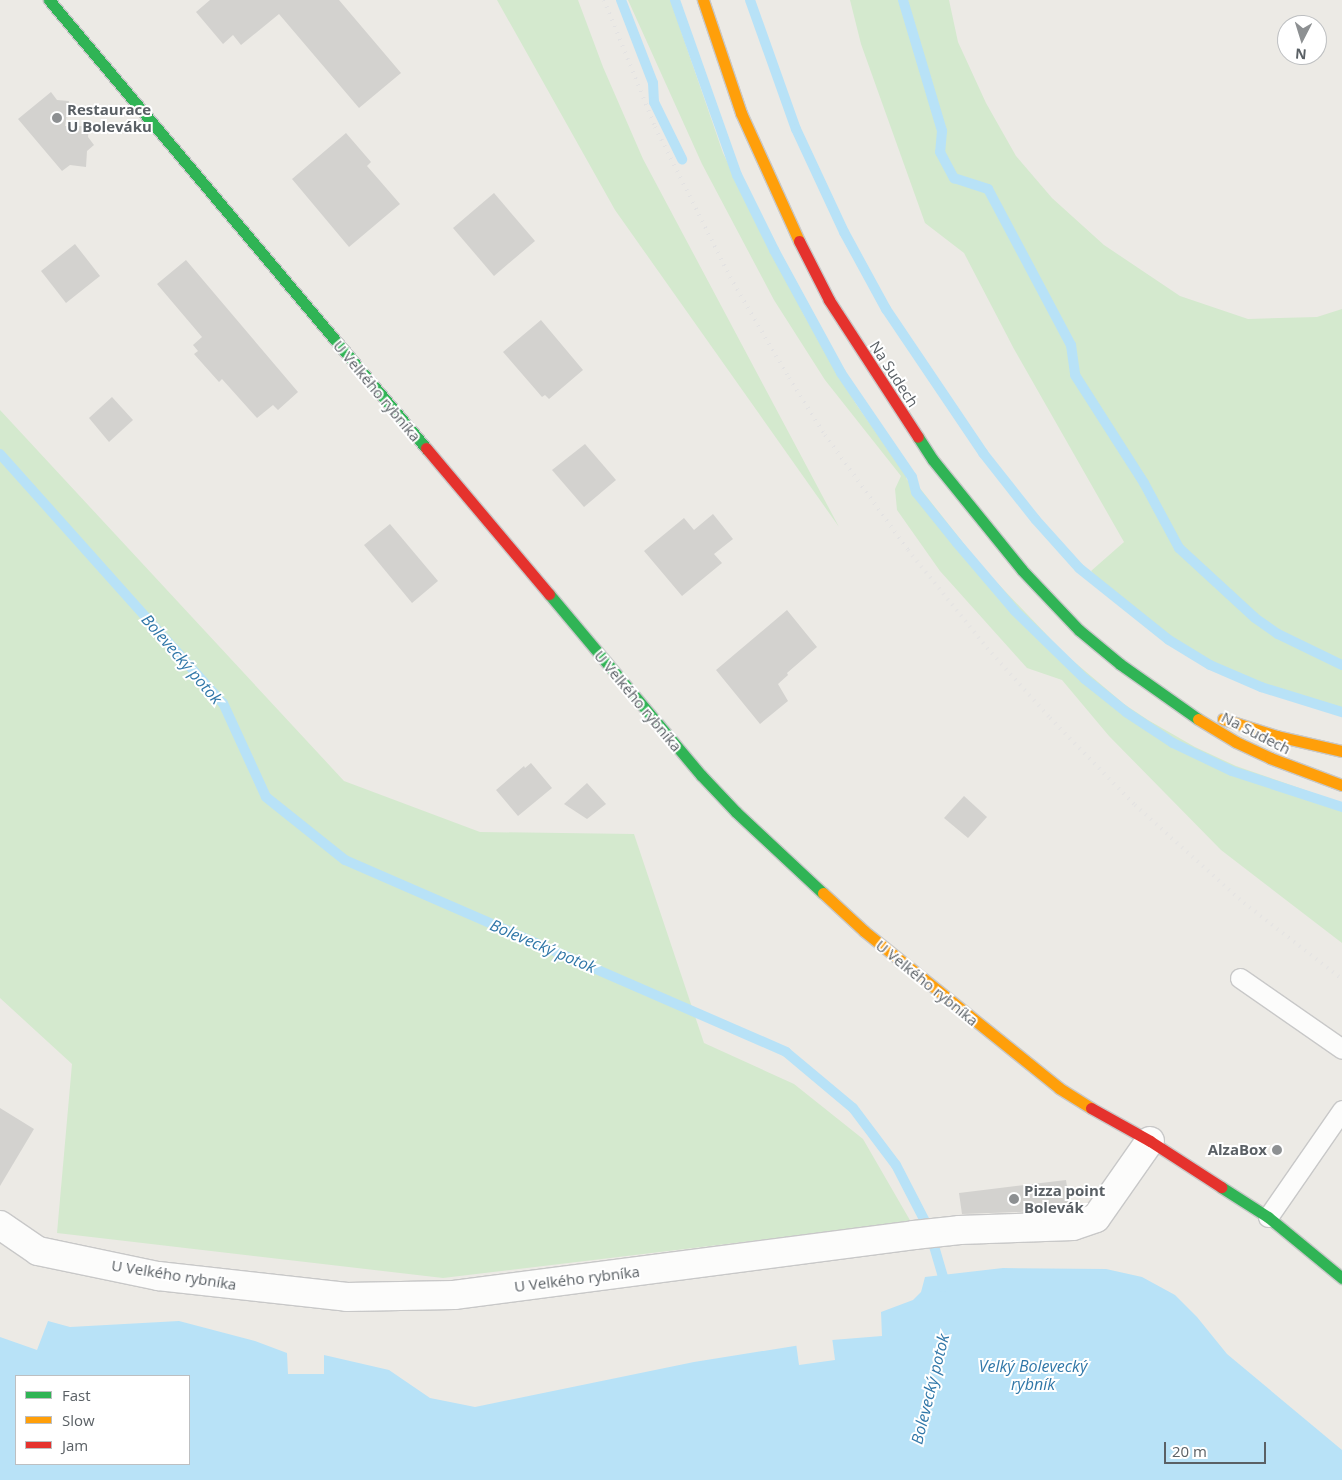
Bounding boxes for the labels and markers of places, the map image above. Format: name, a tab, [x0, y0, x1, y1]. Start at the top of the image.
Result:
place label: Restaurace U Boleváku	[67, 100, 152, 135]
marker: Restaurace U Boleváku	[51, 112, 63, 124]
place label: AlzaBox	[1208, 1141, 1267, 1159]
marker: AlzaBox	[1271, 1144, 1283, 1156]
place label: Pizza point Bolevák	[1024, 1181, 1105, 1216]
marker: Pizza point Bolevák	[1008, 1193, 1020, 1205]

